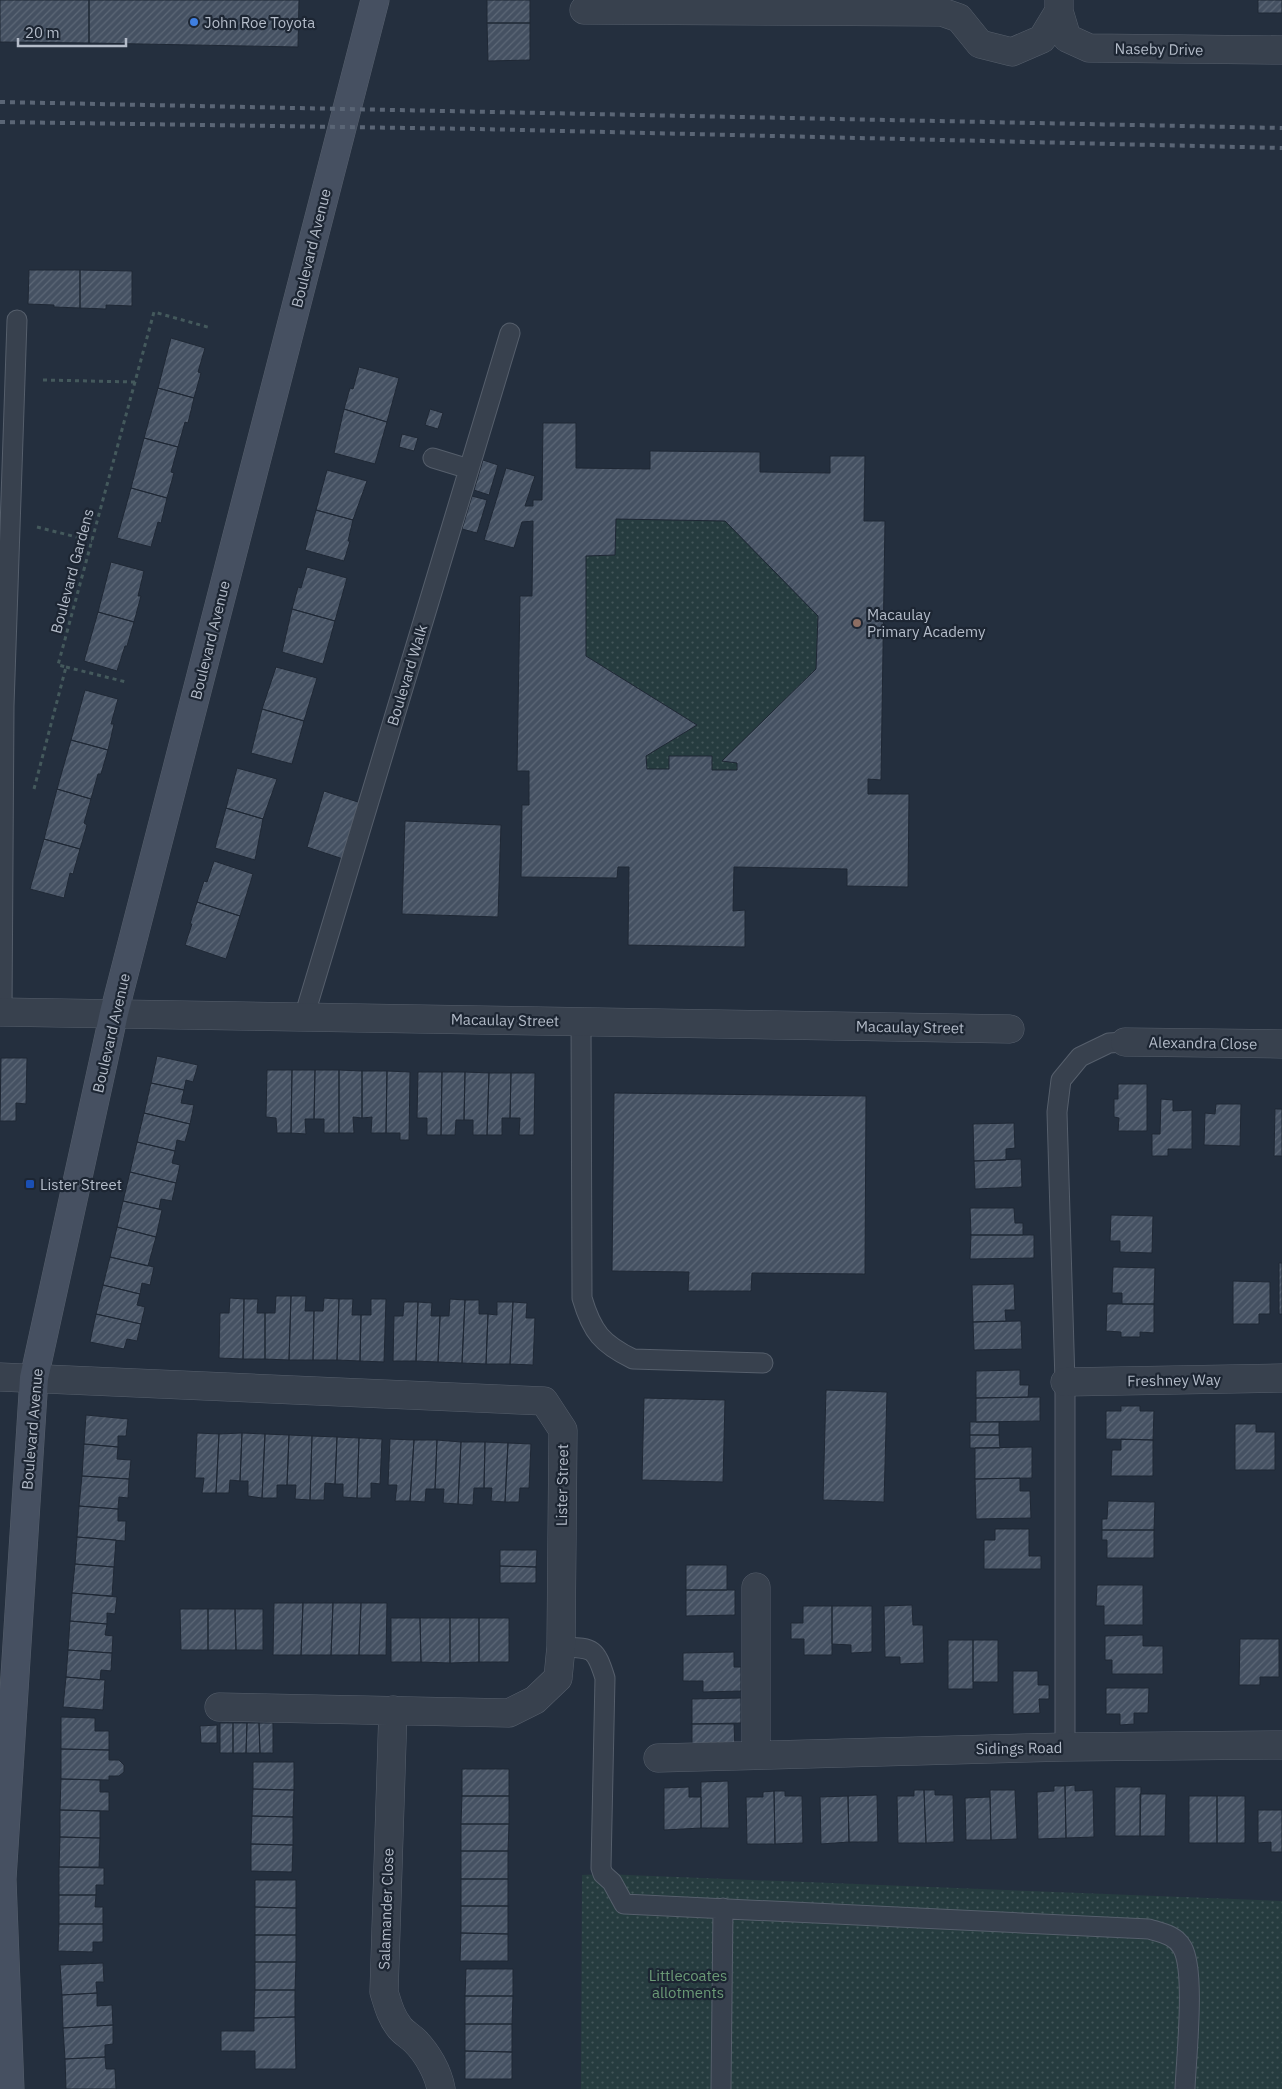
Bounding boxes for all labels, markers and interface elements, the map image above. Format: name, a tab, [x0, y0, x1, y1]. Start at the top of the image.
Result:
place label: John Roe Toyota	[204, 13, 315, 32]
scale bar	[18, 15, 125, 47]
marker: John Roe Toyota	[188, 16, 200, 28]
text: 20 m	[25, 23, 60, 42]
street label: Naseby Drive	[1115, 39, 1203, 59]
street label: Boulevard Avenue	[287, 187, 335, 309]
street label: Boulevard Gardens	[46, 507, 98, 635]
street label: Boulevard Avenue	[186, 579, 234, 701]
place label: Macaulay Primary Academy	[867, 605, 986, 641]
marker: Macaulay Primary Academy	[851, 617, 863, 629]
street label: Boulevard Walk	[383, 622, 431, 728]
street label: Boulevard Avenue	[88, 971, 134, 1095]
street label: Macaulay Street	[451, 1010, 559, 1030]
street label: Macaulay Street	[856, 1017, 964, 1037]
street label: Alexandra Close	[1148, 1033, 1258, 1053]
place label: Lister Street	[40, 1175, 122, 1194]
marker: Lister Street	[24, 1178, 36, 1190]
street label: Boulevard Avenue	[17, 1367, 47, 1491]
street label: Freshney Way	[1127, 1370, 1222, 1390]
street label: Lister Street	[552, 1444, 572, 1526]
street label: Sidings Road	[975, 1738, 1063, 1758]
street label: Salamander Close	[374, 1848, 398, 1970]
park label: Littlecoates allotments	[649, 1966, 727, 2002]

